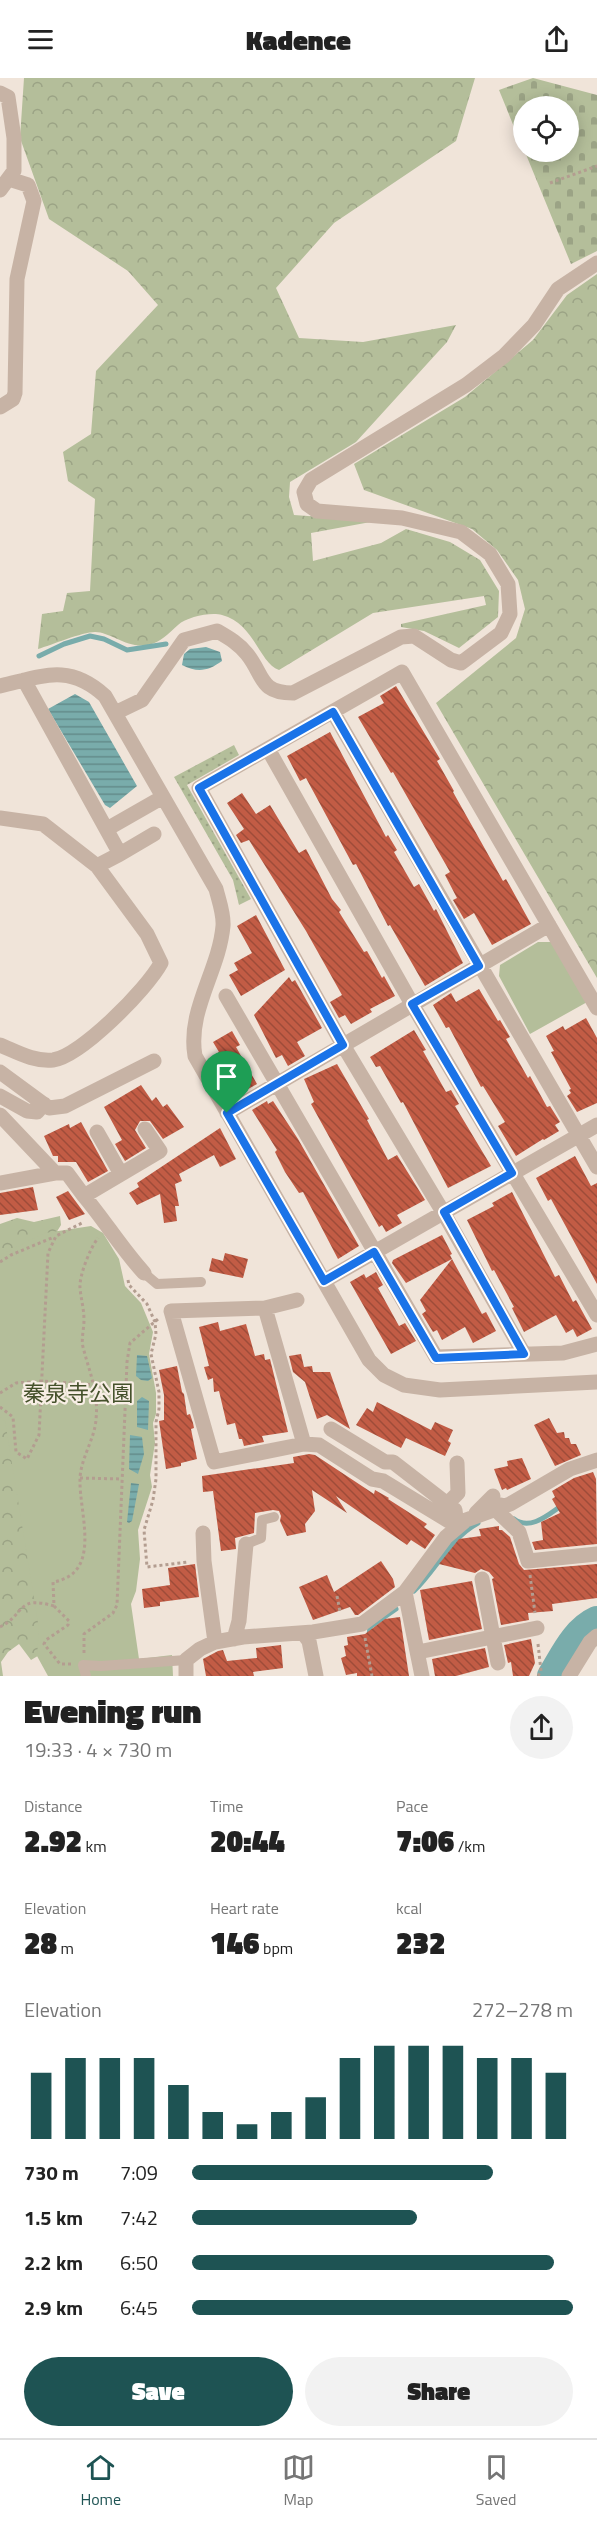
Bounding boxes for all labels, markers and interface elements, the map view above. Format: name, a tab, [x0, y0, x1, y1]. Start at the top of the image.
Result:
text: Kadence	[246, 19, 351, 60]
icon: menu	[24, 23, 57, 56]
icon: share	[540, 23, 573, 56]
map controls	[513, 96, 579, 162]
button: locate	[513, 96, 579, 162]
pin	[201, 1051, 252, 1113]
icon: arrive	[210, 1060, 243, 1093]
park label: 秦泉寺公園	[23, 1376, 133, 1410]
text: Evening run	[24, 1686, 201, 1736]
button: share	[510, 1696, 573, 1759]
text: 19:33 · 4 × 730 m	[24, 1734, 172, 1765]
text: Distance	[24, 1794, 82, 1818]
text: Time	[210, 1794, 243, 1818]
text: Pace	[396, 1794, 428, 1818]
text: 2.92	[24, 1818, 82, 1864]
text: 20:44	[210, 1818, 285, 1864]
text: 7:06	[396, 1818, 454, 1864]
text: km	[82, 1834, 107, 1858]
text: /km	[454, 1834, 485, 1858]
text: Elevation	[24, 1896, 86, 1920]
text: Heart rate	[210, 1896, 279, 1920]
text: kcal	[396, 1896, 422, 1920]
text: 28	[24, 1920, 57, 1966]
text: 146	[210, 1920, 260, 1966]
text: 232	[396, 1920, 446, 1966]
text: m	[57, 1936, 74, 1960]
text: bpm	[260, 1936, 293, 1960]
text: Elevation	[24, 1994, 102, 2025]
text: 272–278 m	[472, 1994, 573, 2025]
text: 730 m	[24, 2157, 79, 2188]
text: 7:09	[120, 2157, 158, 2188]
text: 1.5 km	[24, 2202, 83, 2233]
text: 7:42	[120, 2202, 158, 2233]
text: 2.2 km	[24, 2247, 83, 2278]
text: 6:50	[120, 2247, 158, 2278]
text: 2.9 km	[24, 2292, 83, 2323]
text: 6:45	[120, 2292, 158, 2323]
button: Save	[24, 2357, 293, 2426]
button: Share	[305, 2357, 573, 2426]
tab: Home	[80, 2451, 121, 2511]
tab: Map	[282, 2451, 315, 2511]
tab: Saved	[476, 2451, 517, 2511]

